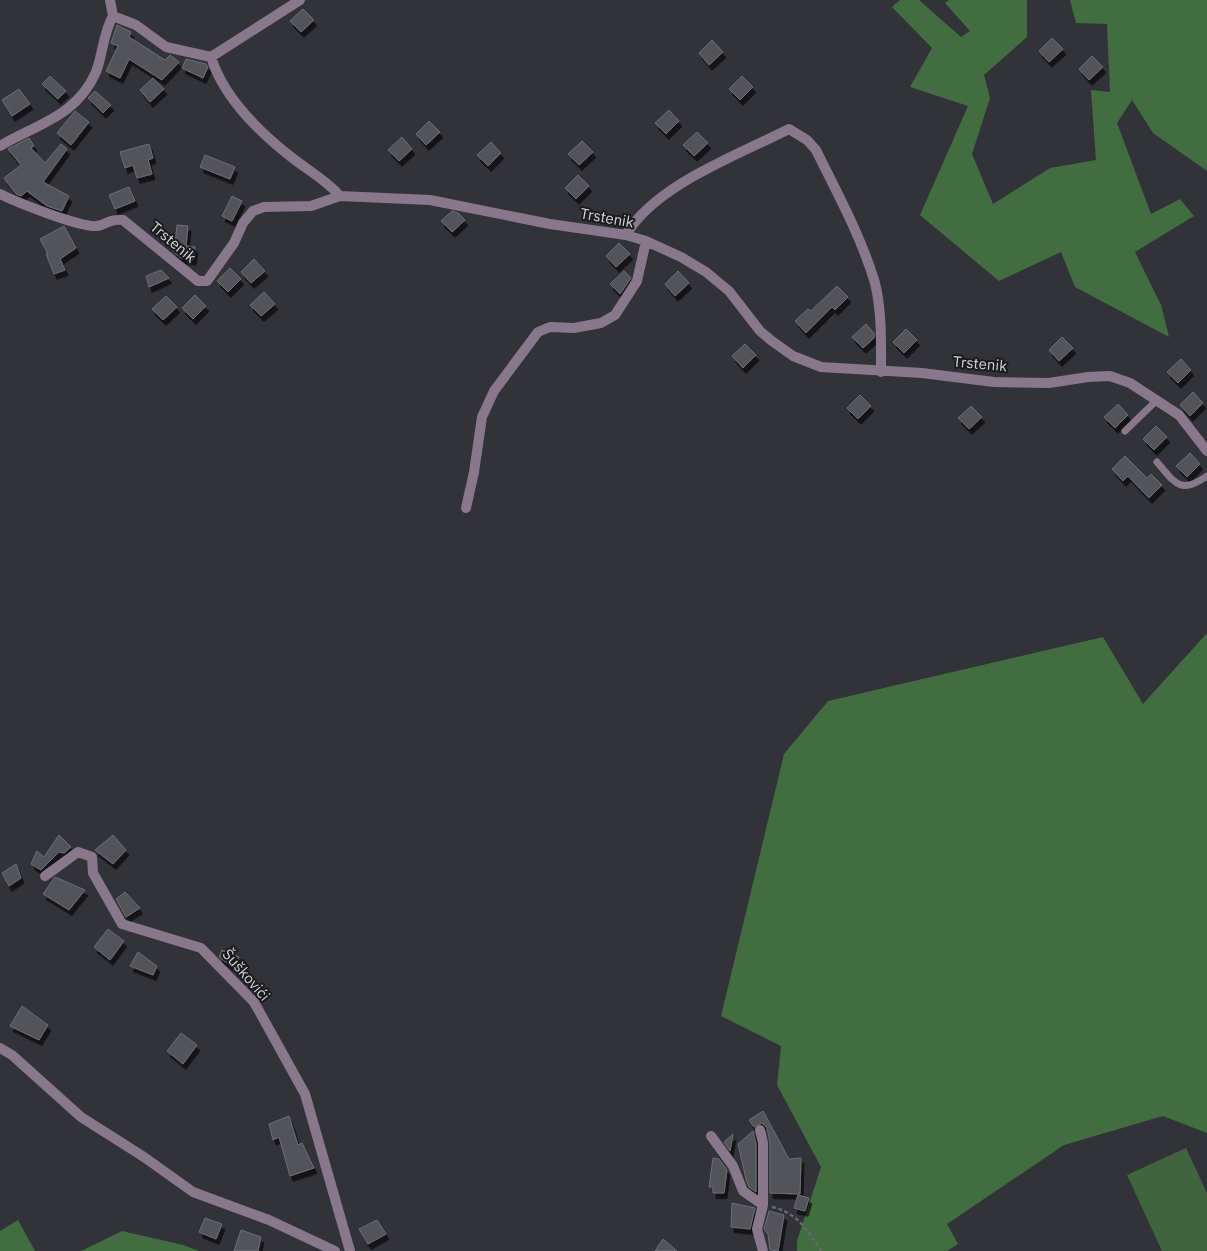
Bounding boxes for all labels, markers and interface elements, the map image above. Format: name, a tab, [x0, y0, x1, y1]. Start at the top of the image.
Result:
street label: Trstenik	[579, 203, 636, 232]
street label: Trstenik	[146, 217, 200, 266]
street label: Trstenik	[952, 352, 1008, 375]
street label: Šuškovići	[219, 945, 274, 1005]

